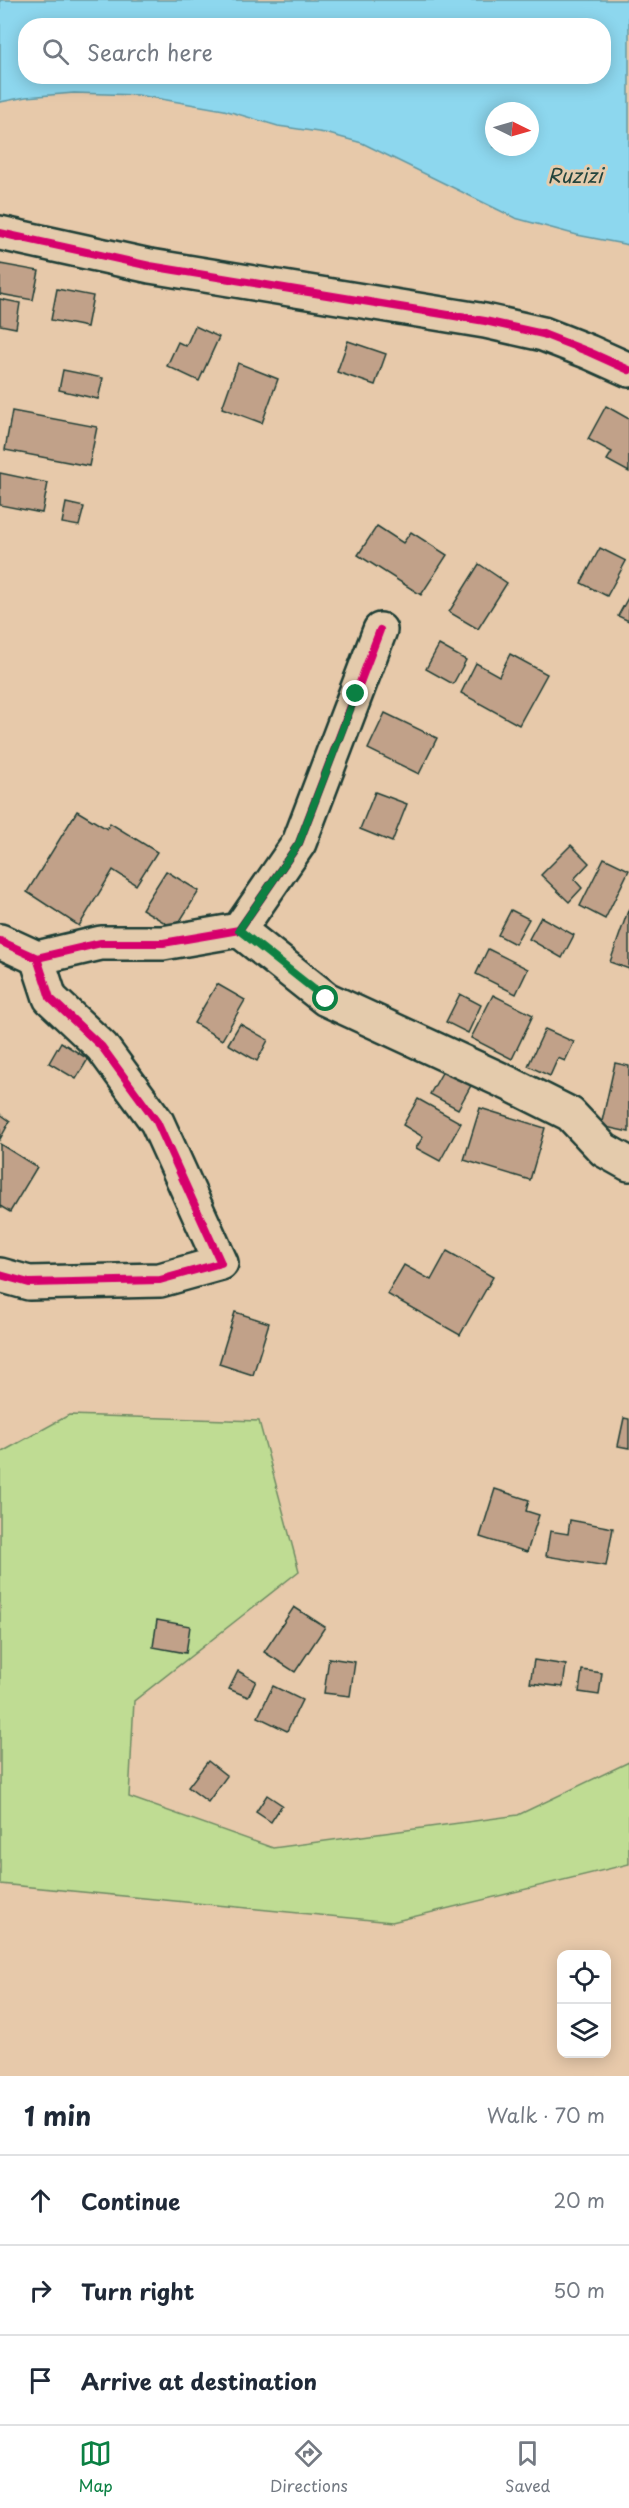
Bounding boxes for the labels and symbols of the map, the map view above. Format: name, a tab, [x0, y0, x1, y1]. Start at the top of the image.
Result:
north arrow	[485, 102, 539, 156]
water label: Ruzizi	[548, 160, 606, 190]
route end	[342, 680, 368, 706]
route start	[312, 985, 338, 1011]

